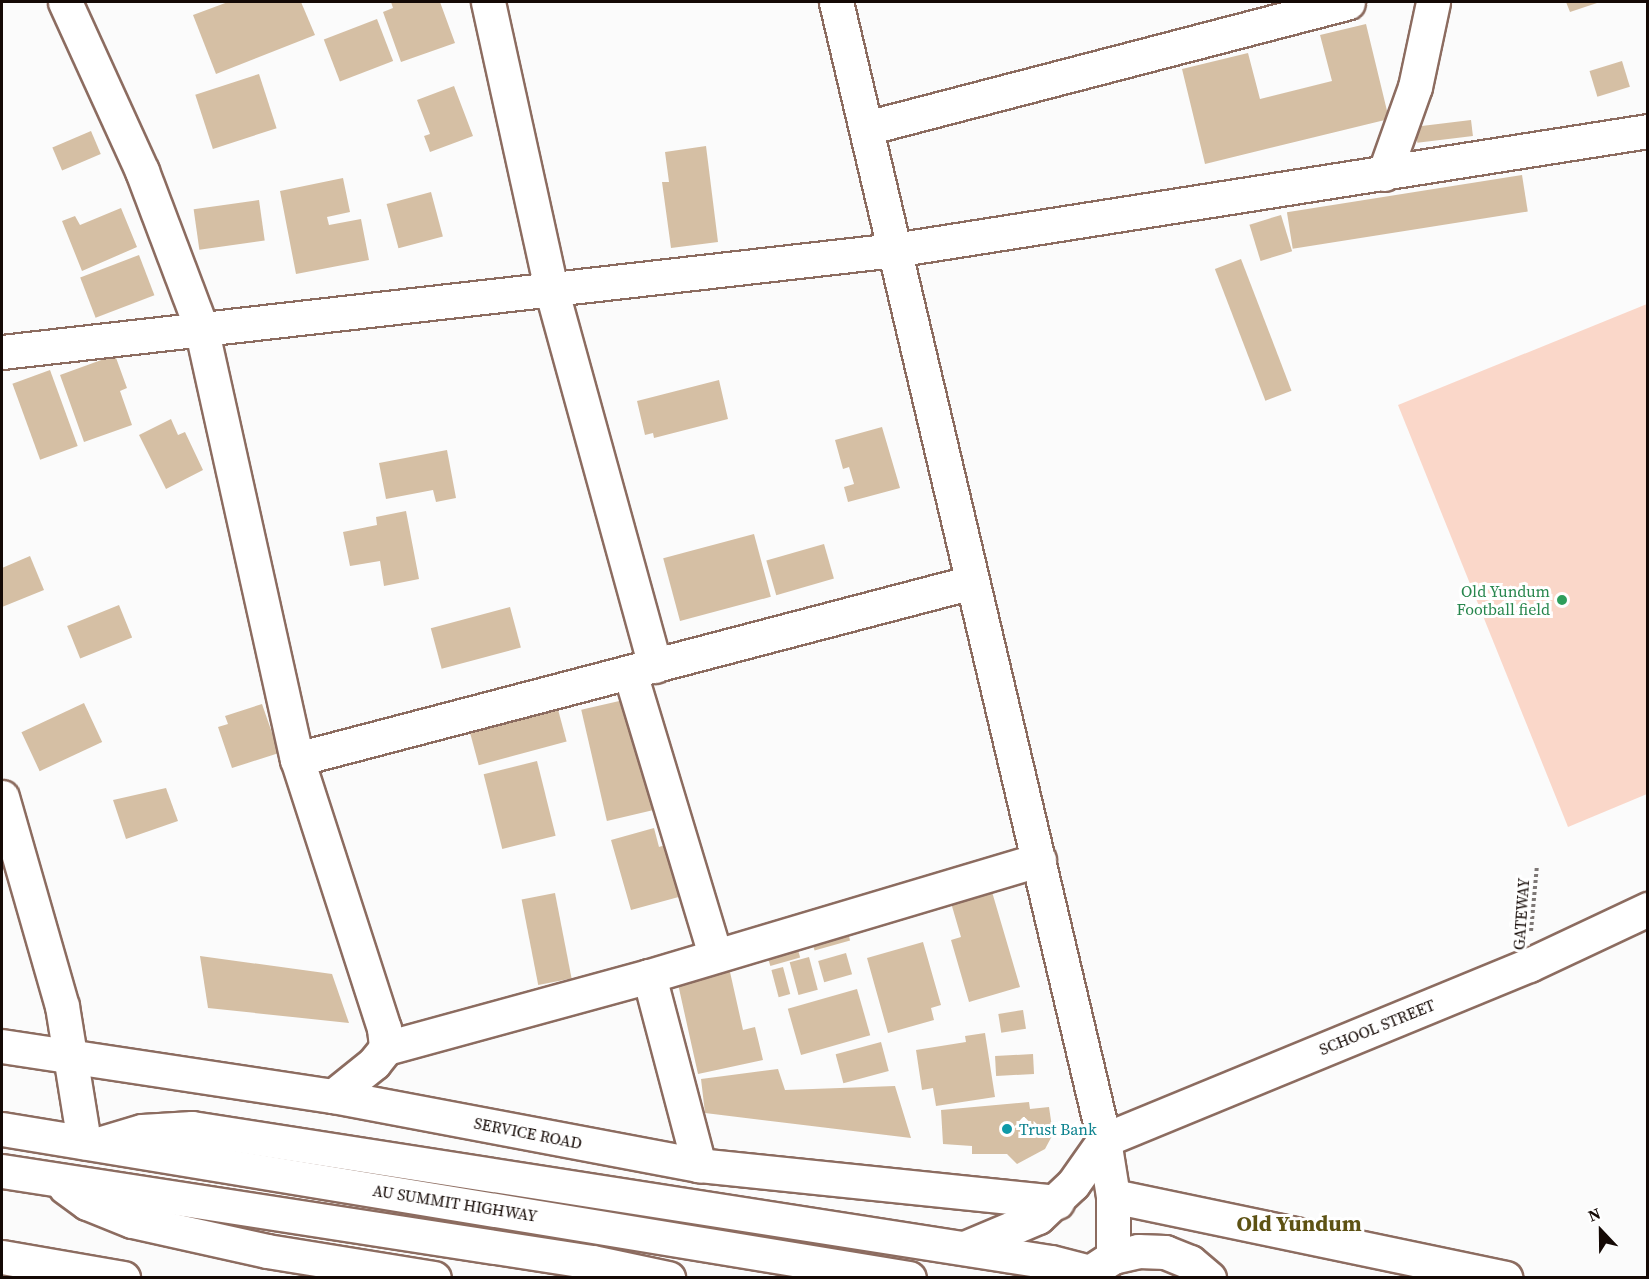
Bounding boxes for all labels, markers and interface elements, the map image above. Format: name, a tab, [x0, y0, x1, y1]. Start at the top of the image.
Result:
place label: Old Yundum Football field	[1457, 581, 1550, 619]
marker: Old Yundum Football field	[1555, 593, 1569, 607]
street label: GATEWAY	[1509, 877, 1533, 951]
street label: SCHOOL STREET	[1316, 995, 1438, 1059]
street label: SERVICE ROAD	[472, 1113, 584, 1153]
place label: Trust Bank	[1019, 1119, 1097, 1139]
marker: Trust Bank	[1000, 1122, 1014, 1136]
street label: AU SUMMIT HIGHWAY	[371, 1180, 539, 1226]
north arrow	[1571, 1201, 1631, 1261]
text: N	[1585, 1202, 1604, 1227]
district label: Old Yundum	[1236, 1211, 1362, 1237]

